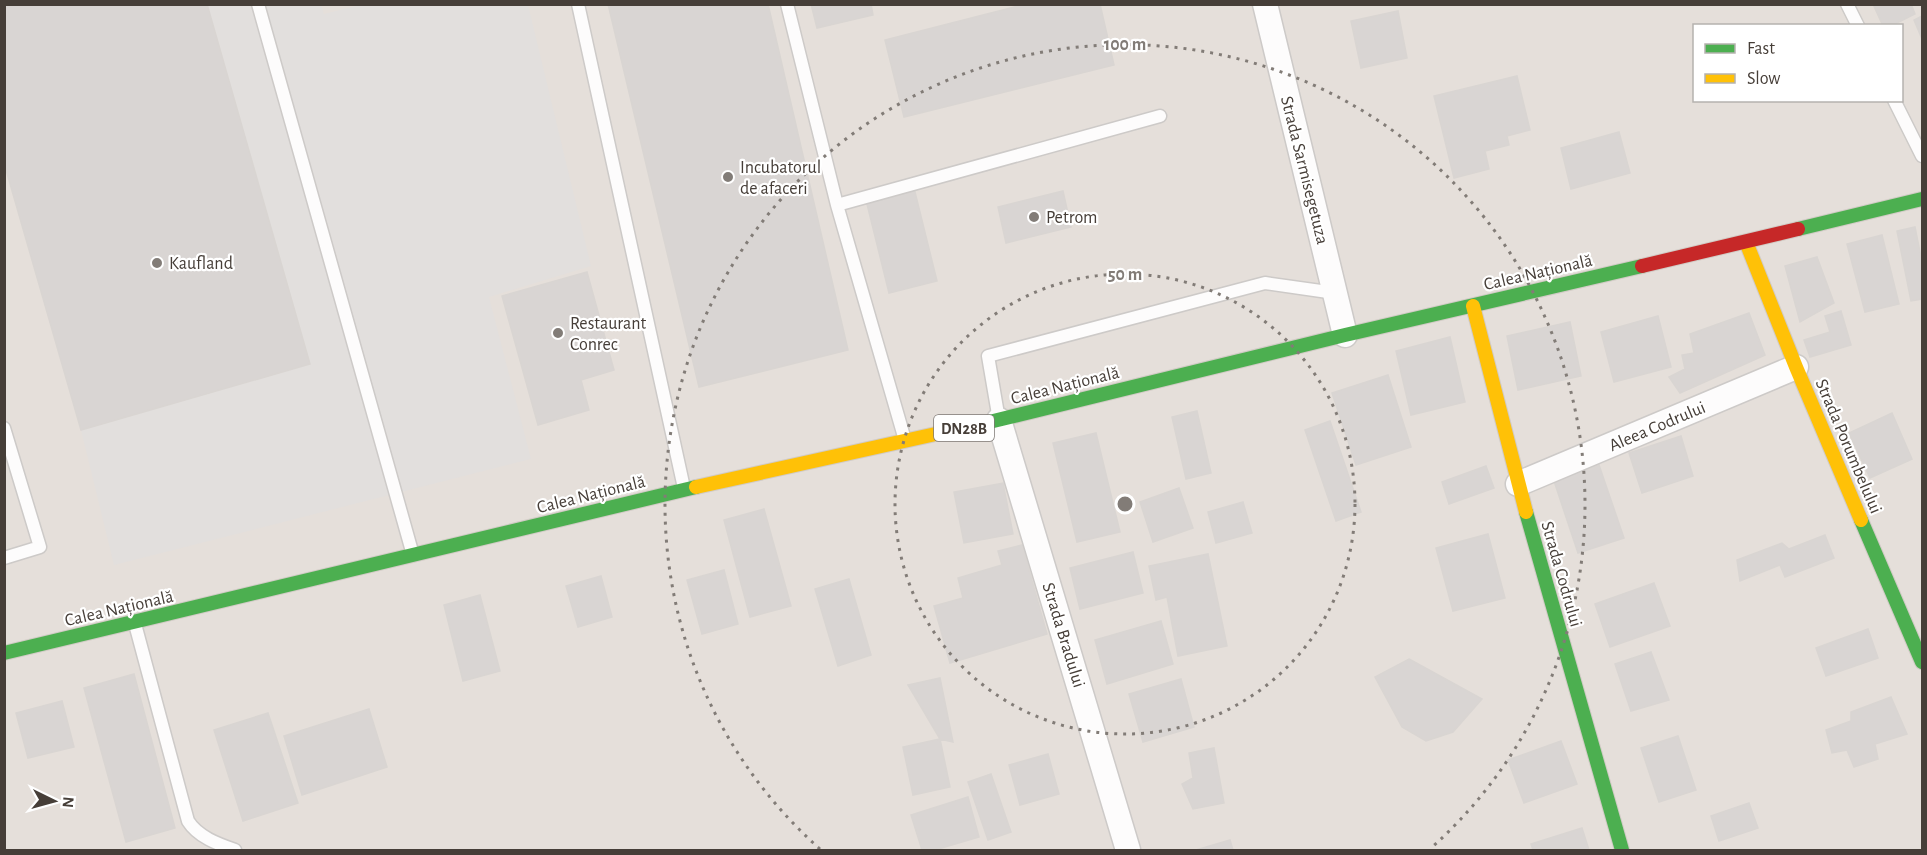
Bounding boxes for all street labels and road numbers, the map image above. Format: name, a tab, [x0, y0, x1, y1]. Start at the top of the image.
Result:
street label: Strada Sarmisegetuza	[1277, 94, 1331, 246]
street label: Calea Națională	[1482, 252, 1595, 295]
street label: Calea Națională	[1009, 364, 1122, 409]
street label: Strada Porumbelului	[1812, 376, 1885, 516]
street label: Aleea Codrului	[1607, 399, 1708, 455]
road number: DN28B	[934, 415, 994, 441]
street label: Calea Națională	[535, 473, 648, 518]
street label: Strada Codrului	[1537, 519, 1585, 629]
street label: Strada Bradului	[1039, 581, 1088, 690]
street label: Calea Națională	[63, 588, 176, 631]

